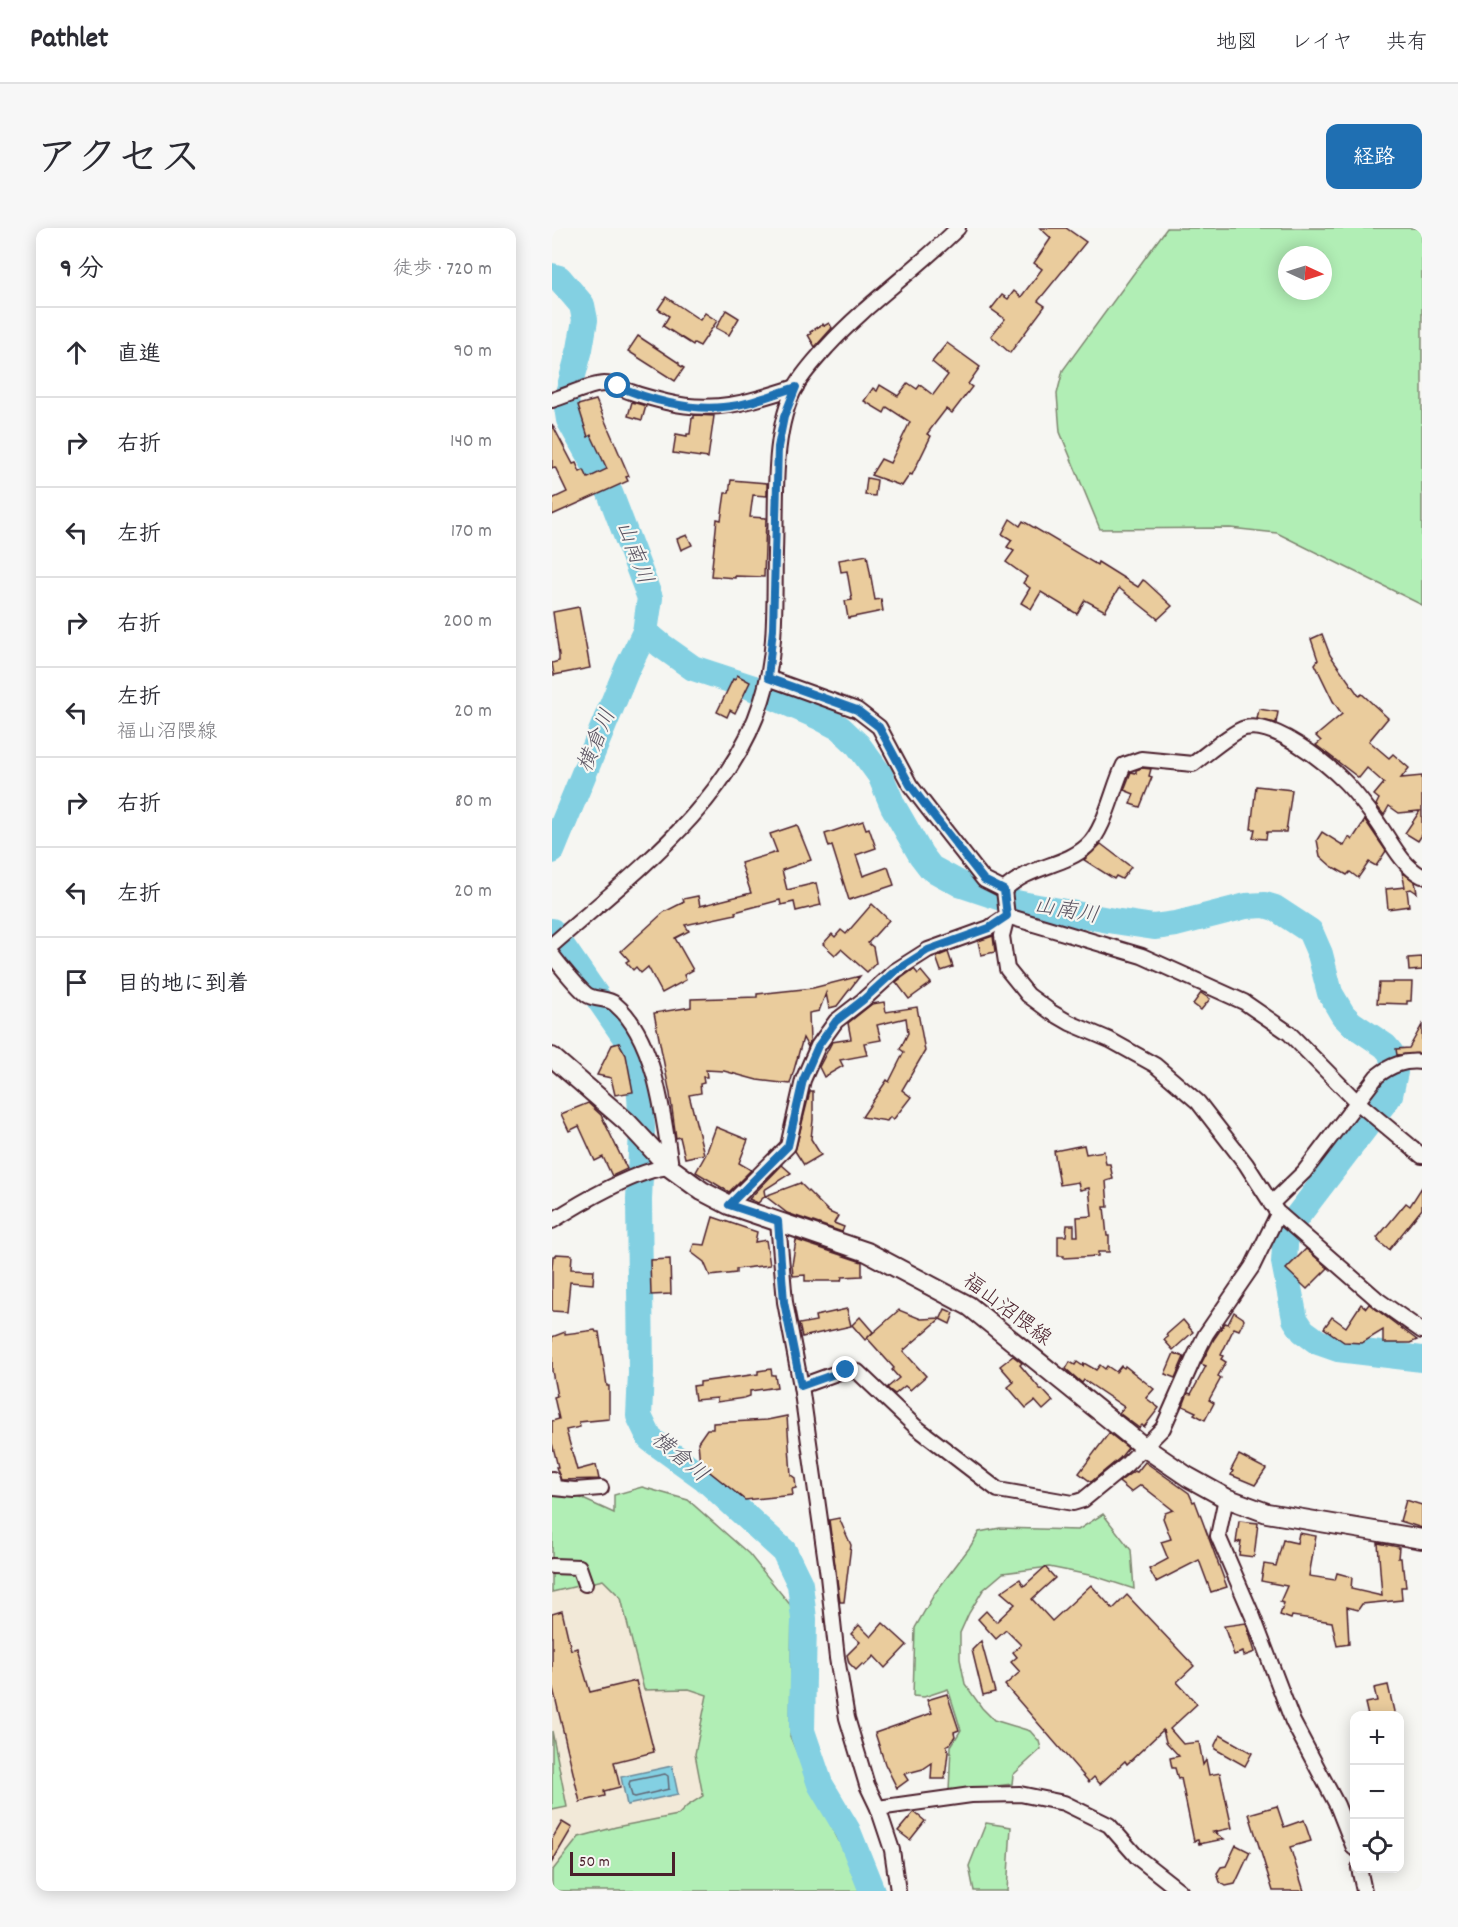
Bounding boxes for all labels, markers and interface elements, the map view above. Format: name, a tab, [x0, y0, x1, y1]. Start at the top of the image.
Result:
text: Pathlet	[30, 21, 108, 61]
text: 地図	[1216, 29, 1258, 59]
text: レイヤ	[1291, 29, 1353, 59]
text: 共有	[1386, 29, 1428, 59]
button: 経路	[1326, 124, 1422, 189]
text: アクセス	[36, 132, 201, 192]
north arrow	[1278, 246, 1332, 300]
text: 9 分	[60, 252, 104, 289]
text: 徒歩 · 720 m	[393, 256, 492, 284]
icon: ahead	[60, 336, 93, 369]
text: 90 m	[454, 338, 492, 366]
text: 直進	[117, 340, 161, 371]
route start	[604, 372, 630, 398]
icon: right	[60, 426, 93, 459]
text: 140 m	[450, 428, 492, 456]
text: 右折	[117, 430, 161, 461]
icon: left	[60, 516, 93, 549]
water label: 山南川	[607, 517, 659, 589]
text: 170 m	[451, 518, 492, 546]
text: 左折	[117, 520, 161, 551]
icon: right	[60, 606, 93, 639]
text: 200 m	[443, 608, 492, 636]
text: 右折	[117, 610, 161, 641]
text: 左折	[117, 683, 161, 714]
icon: left	[60, 696, 93, 729]
text: 20 m	[454, 698, 492, 726]
water label: 横倉川	[571, 705, 625, 777]
text: 福山沼隈線	[117, 719, 217, 747]
icon: right	[60, 786, 93, 819]
text: 80 m	[455, 788, 492, 816]
text: 右折	[117, 790, 161, 821]
icon: left	[60, 876, 93, 909]
text: 20 m	[454, 878, 492, 906]
text: 左折	[117, 880, 161, 911]
water label: 山南川	[1031, 891, 1101, 933]
icon: arrive	[60, 966, 93, 999]
text: 目的地に到着	[117, 970, 249, 1001]
street label: 福山沼隈線	[955, 1267, 1057, 1355]
route end	[832, 1356, 858, 1382]
water label: 横倉川	[644, 1425, 714, 1491]
map controls	[1350, 1711, 1404, 1873]
button: +	[1350, 1711, 1404, 1765]
button: −	[1350, 1765, 1404, 1819]
button: locate	[1350, 1819, 1404, 1873]
scale bar	[570, 1849, 675, 1876]
text: 50 m	[579, 1851, 610, 1874]

